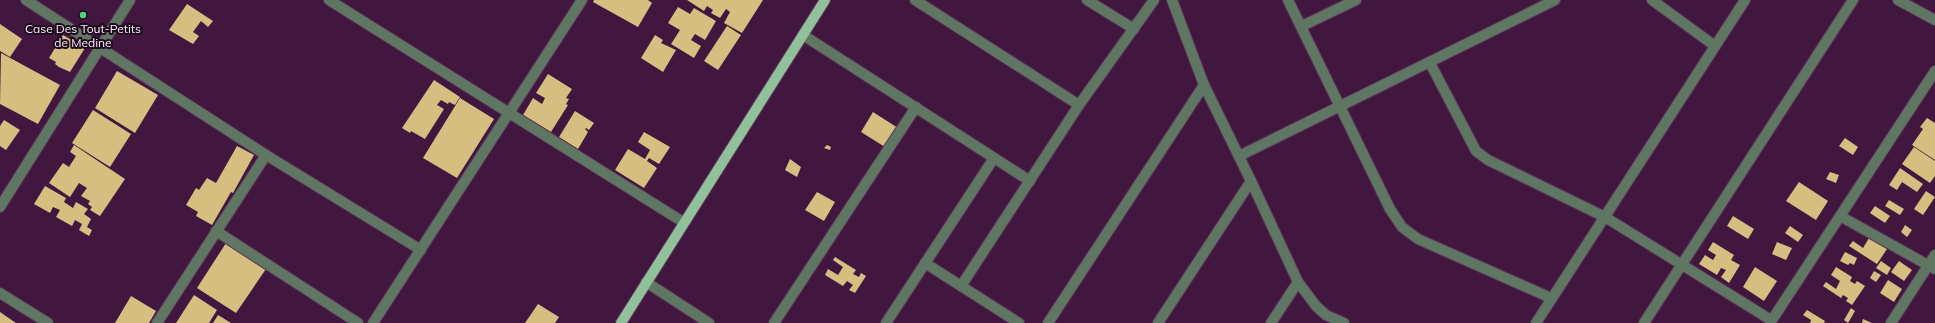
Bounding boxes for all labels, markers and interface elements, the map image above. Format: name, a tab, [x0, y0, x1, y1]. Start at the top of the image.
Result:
marker: Case Des Tout-Petits de Medine	[78, 10, 88, 20]
place label: Case Des Tout-Petits de Medine	[25, 21, 141, 50]

